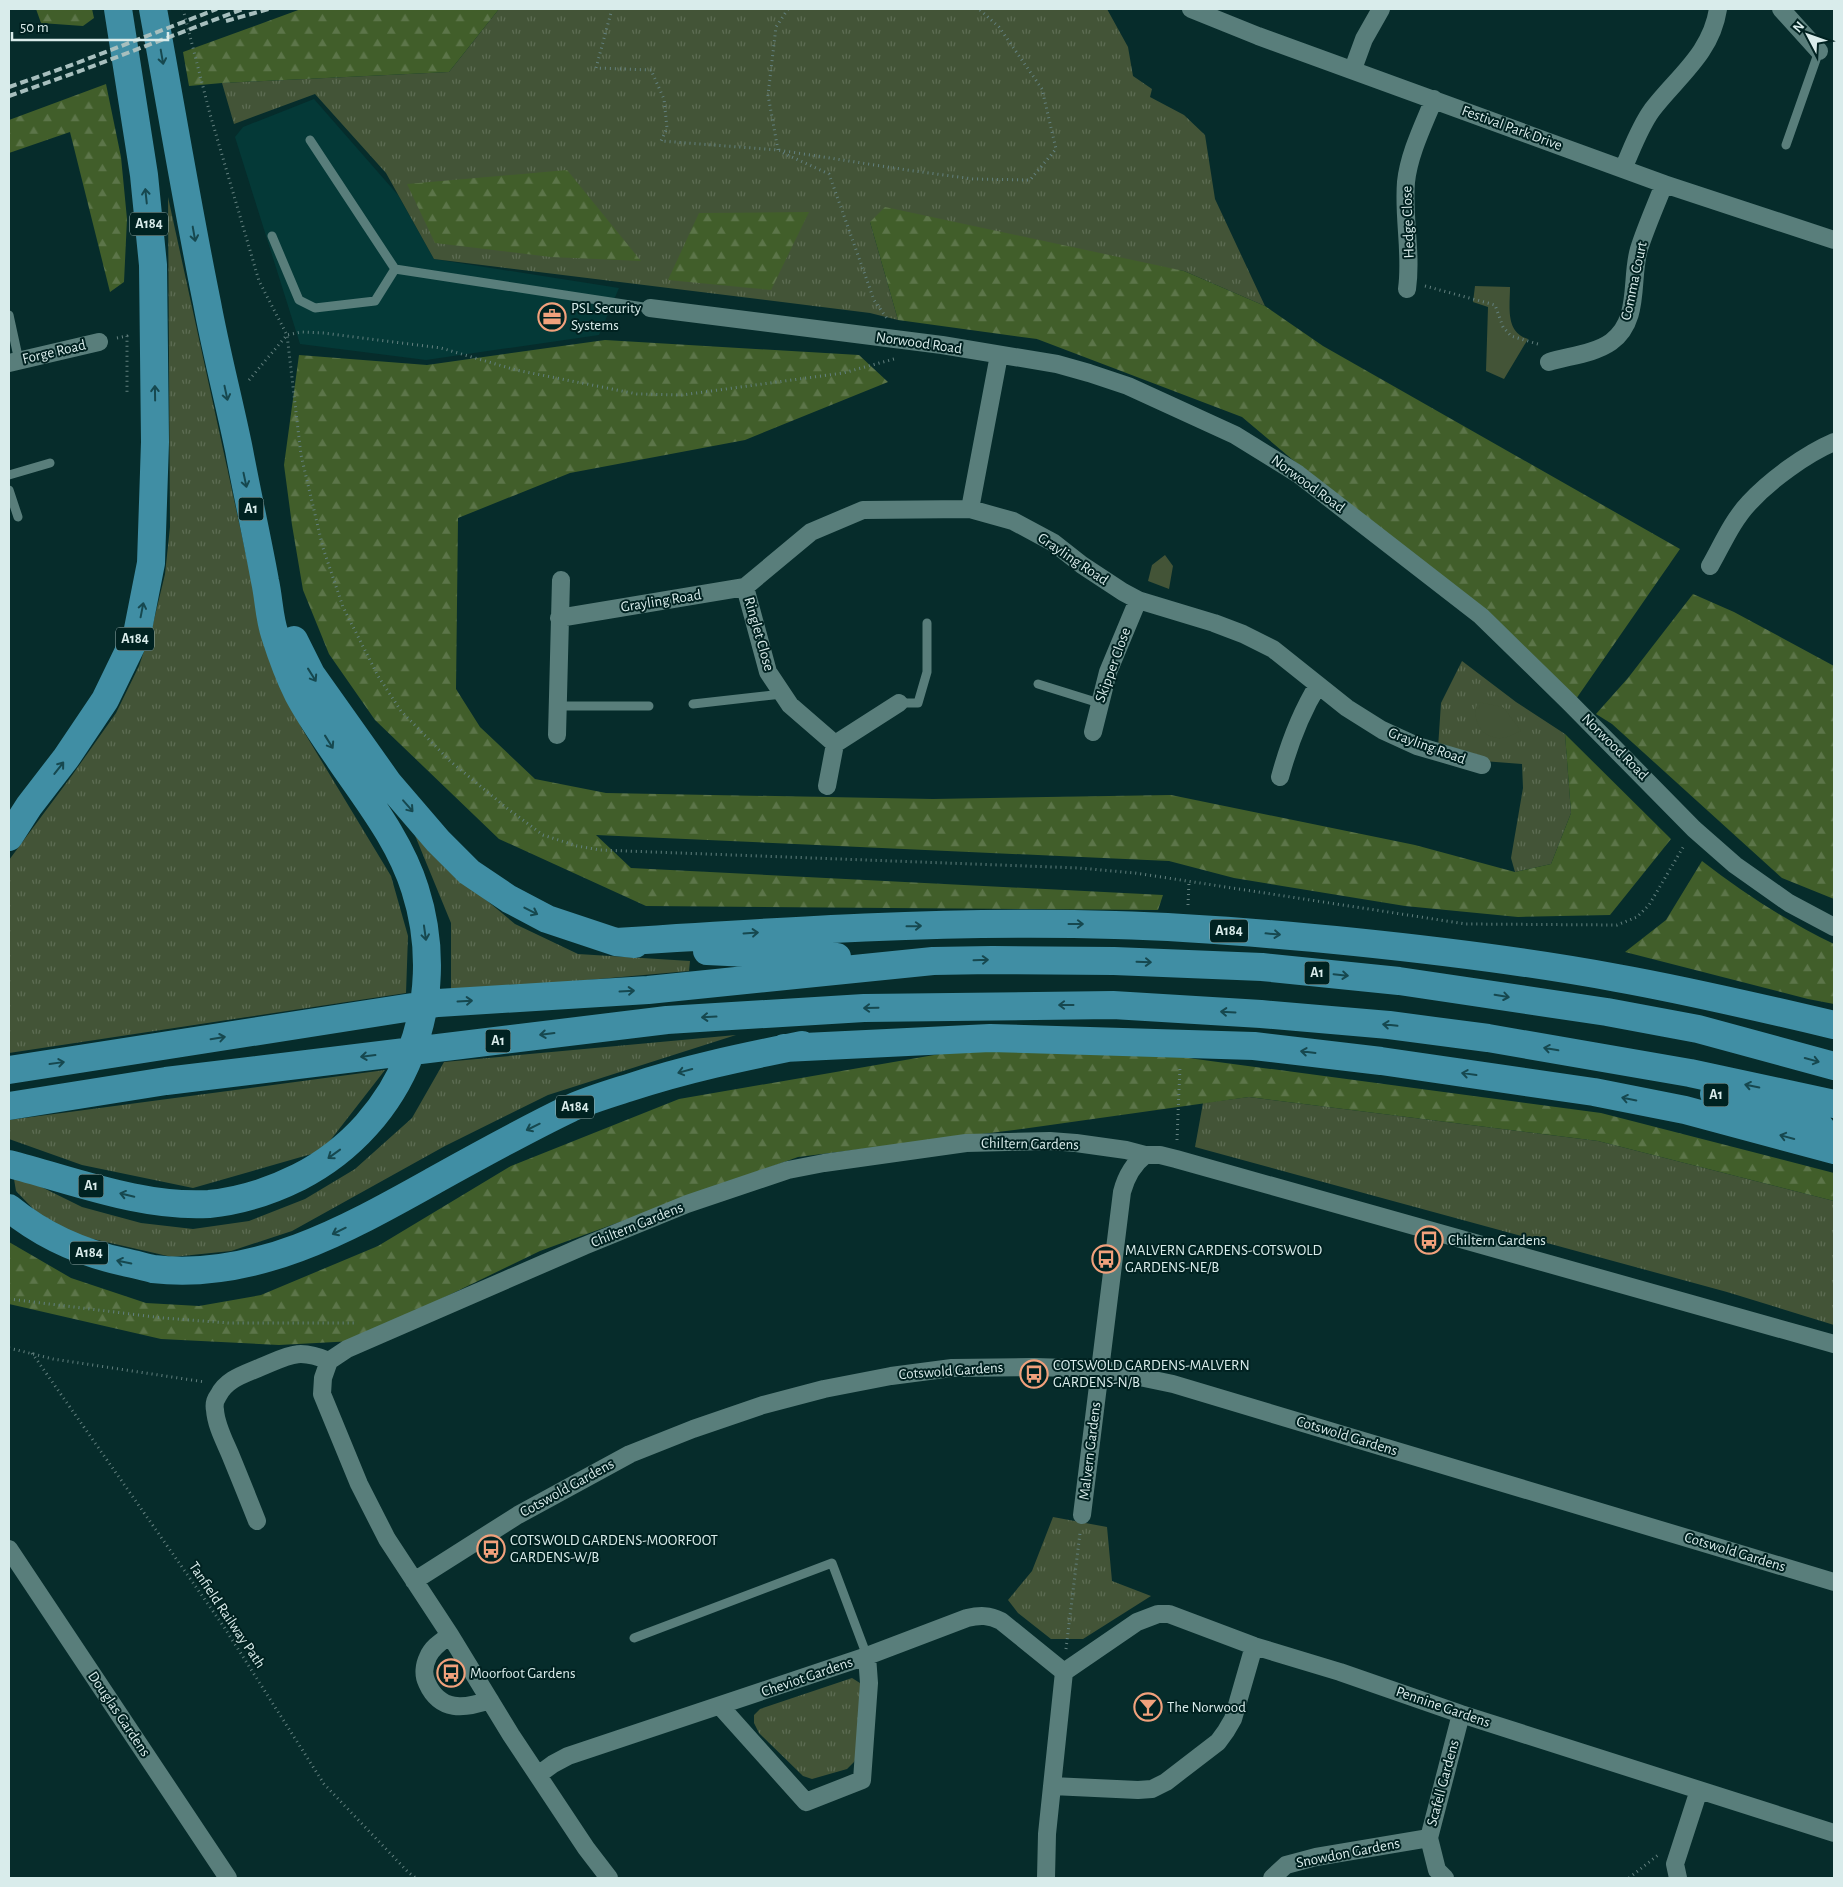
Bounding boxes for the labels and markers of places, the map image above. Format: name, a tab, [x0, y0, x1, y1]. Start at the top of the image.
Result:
place label: PSL Security Systems	[571, 301, 642, 333]
office icon: PSL Security Systems	[537, 302, 567, 332]
bus stop icon: Chiltern Gardens	[1414, 1225, 1444, 1255]
place label: Chiltern Gardens	[1448, 1233, 1546, 1248]
place label: MALVERN GARDENS-COTSWOLD GARDENS-NE/B	[1125, 1243, 1322, 1275]
bus stop icon: MALVERN GARDENS-COTSWOLD GARDENS-NE/B	[1091, 1244, 1121, 1274]
place label: COTSWOLD GARDENS-MALVERN GARDENS-N/B	[1053, 1358, 1250, 1390]
bus stop icon: COTSWOLD GARDENS-MALVERN GARDENS-N/B	[1019, 1359, 1049, 1389]
place label: COTSWOLD GARDENS-MOORFOOT GARDENS-W/B	[510, 1533, 719, 1565]
bus stop icon: COTSWOLD GARDENS-MOORFOOT GARDENS-W/B	[476, 1534, 506, 1564]
bus stop icon: Moorfoot Gardens	[436, 1658, 466, 1688]
place label: Moorfoot Gardens	[470, 1666, 576, 1681]
bar icon: The Norwood	[1133, 1692, 1163, 1722]
place label: The Norwood	[1167, 1700, 1246, 1715]

